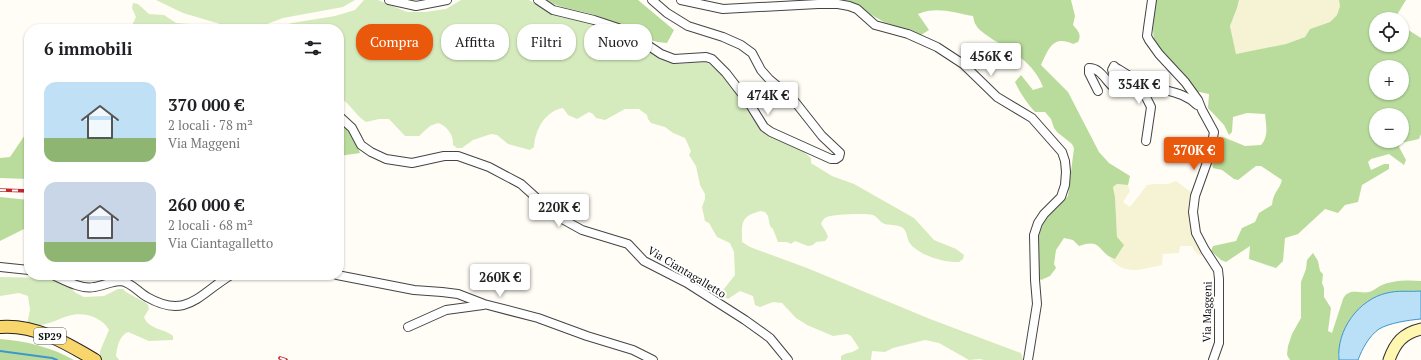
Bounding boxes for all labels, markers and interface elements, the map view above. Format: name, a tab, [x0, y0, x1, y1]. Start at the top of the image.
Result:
map controls	[1369, 12, 1409, 148]
button: locate	[1369, 12, 1409, 52]
chip: Compra	[356, 24, 433, 60]
chip: Affitta	[441, 24, 509, 60]
chip: Filtri	[517, 24, 576, 60]
chip: Nuovo	[584, 24, 652, 60]
text: 6 immobili	[44, 37, 132, 60]
icon: filters	[302, 37, 324, 59]
pin: 456K €	[958, 43, 1024, 77]
text: 456K €	[970, 47, 1012, 65]
button: +	[1369, 60, 1409, 100]
pin: 354K €	[1106, 71, 1172, 105]
text: 354K €	[1118, 75, 1160, 93]
pin: 474K €	[735, 82, 801, 116]
text: 474K €	[747, 86, 789, 104]
text: 370 000 €	[168, 93, 244, 116]
icon: home	[76, 98, 124, 146]
button: −	[1369, 108, 1409, 148]
text: 2 locali · 78 m²	[168, 116, 253, 134]
text: Via Maggeni	[168, 134, 240, 152]
pin: 370K €	[1161, 137, 1227, 171]
text: 370K €	[1173, 141, 1215, 159]
text: 260 000 €	[168, 193, 244, 216]
pin: 220K €	[526, 194, 592, 228]
icon: home	[76, 198, 124, 246]
text: 220K €	[538, 198, 580, 216]
text: 2 locali · 68 m²	[168, 216, 253, 234]
text: Via Ciantagalletto	[168, 234, 273, 252]
street label: Via Ciantagalletto	[645, 243, 729, 301]
pin: 260K €	[467, 264, 533, 298]
text: 260K €	[479, 268, 521, 286]
street label: Via Maggeni	[1199, 281, 1215, 343]
road number: SP29	[34, 328, 66, 344]

